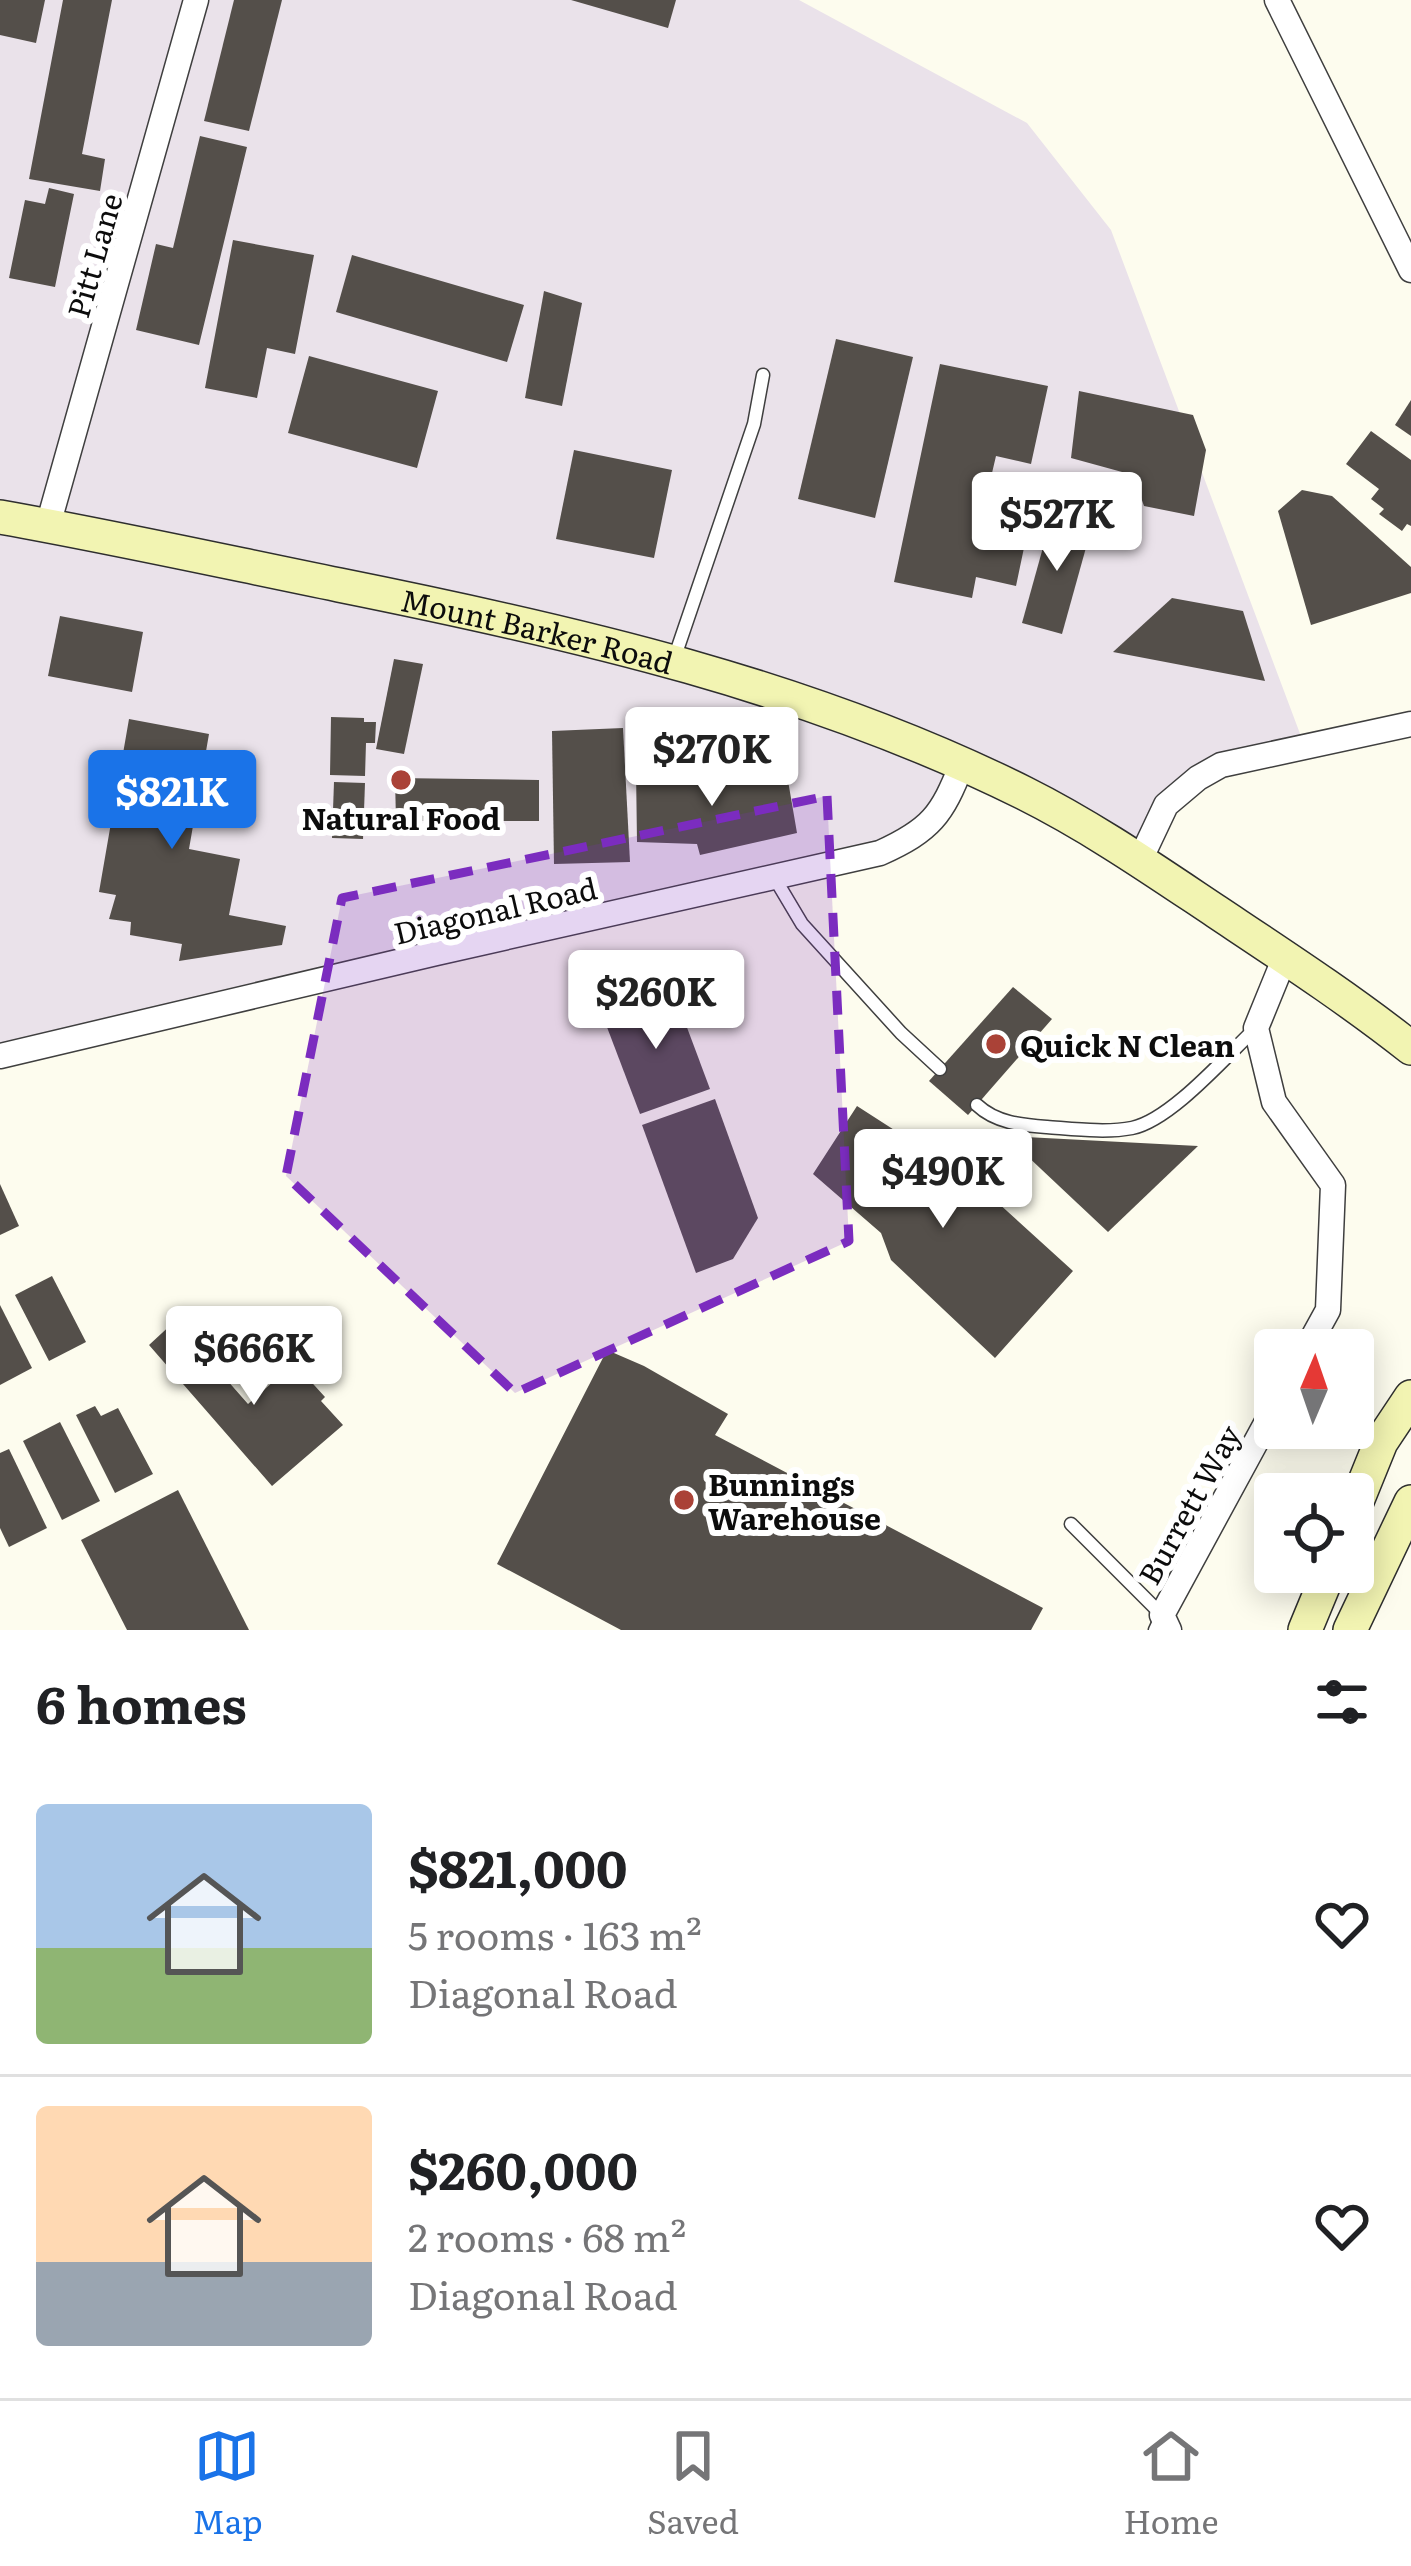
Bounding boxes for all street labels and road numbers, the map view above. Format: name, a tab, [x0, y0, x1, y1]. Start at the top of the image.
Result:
street label: Pitt Lane	[54, 188, 132, 322]
street label: Mount Barker Road	[397, 576, 679, 683]
street label: Diagonal Road	[389, 864, 601, 954]
street label: Burrett Way	[1126, 1416, 1250, 1592]

